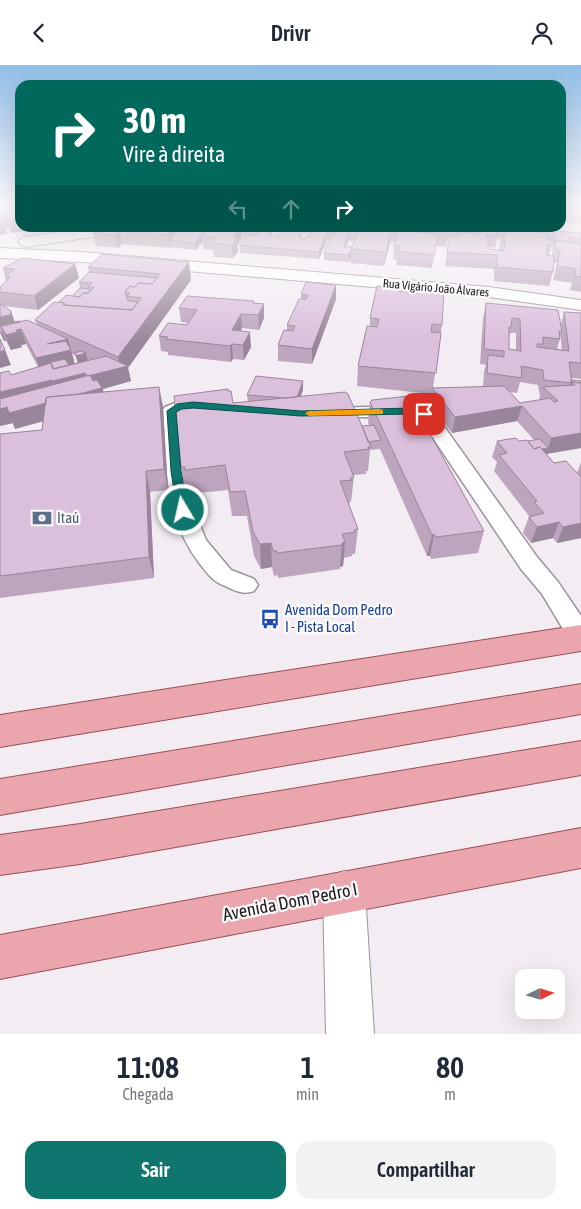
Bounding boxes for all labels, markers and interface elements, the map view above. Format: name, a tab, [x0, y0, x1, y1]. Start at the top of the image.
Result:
icon: back	[25, 19, 53, 47]
icon: person	[528, 19, 556, 47]
text: Drivr	[271, 20, 310, 46]
icon: right	[40, 100, 105, 165]
text: 30 m	[123, 100, 186, 140]
text: Vire à direita	[123, 141, 225, 167]
icon: left	[224, 195, 252, 223]
icon: ahead	[277, 195, 305, 223]
icon: right	[330, 195, 358, 223]
street label: Rua Vigário João Álvares	[382, 276, 490, 300]
pin	[403, 393, 445, 435]
icon: arrive	[410, 400, 438, 428]
position arrow	[156, 483, 208, 535]
bank icon: Itaú	[31, 507, 53, 529]
place label: Itaú	[57, 509, 79, 526]
place label: Avenida Dom Pedro I - Pista Local	[285, 601, 393, 635]
bus stop icon: Avenida Dom Pedro I - Pista Local	[259, 608, 281, 630]
street label: Avenida Dom Pedro I	[221, 878, 359, 925]
north arrow	[515, 969, 565, 1019]
map controls	[515, 969, 565, 1019]
text: 11:08	[117, 1050, 179, 1084]
text: 1	[300, 1050, 315, 1084]
text: 80	[436, 1050, 464, 1084]
text: Chegada	[122, 1085, 174, 1103]
text: min	[296, 1085, 319, 1103]
text: m	[444, 1085, 456, 1103]
button: Sair	[25, 1141, 286, 1199]
button: Compartilhar	[296, 1141, 556, 1199]

